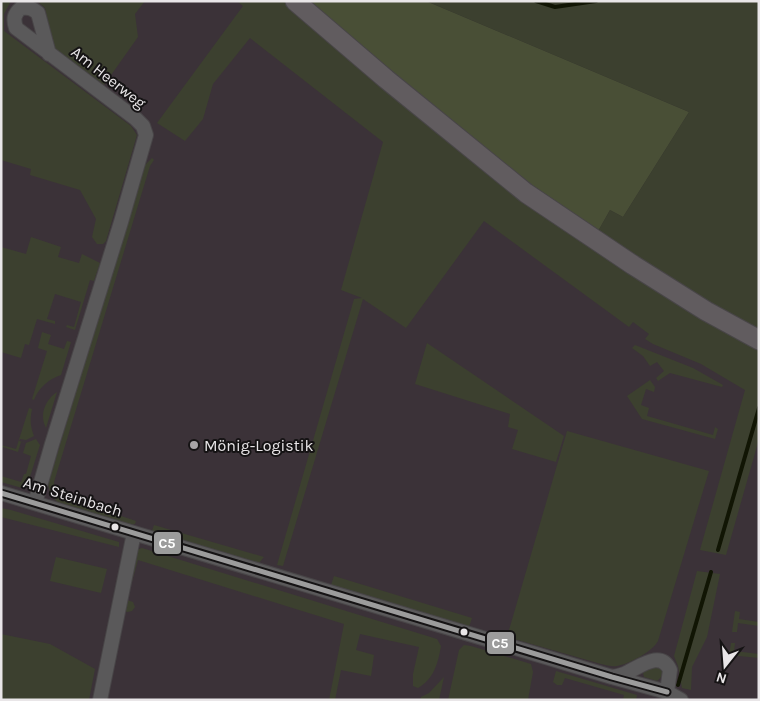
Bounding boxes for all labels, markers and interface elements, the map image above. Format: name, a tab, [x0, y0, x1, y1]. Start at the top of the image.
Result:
street label: Am Heerweg	[67, 42, 150, 112]
place label: Mönig-Logistik	[204, 436, 314, 455]
marker: Mönig-Logistik	[188, 439, 200, 451]
street label: Am Steinbach	[21, 472, 125, 521]
unlabelled marker	[110, 522, 120, 532]
line badge: C5	[153, 531, 182, 555]
text: C5	[158, 535, 176, 552]
unlabelled marker	[459, 627, 469, 637]
line badge: C5	[486, 631, 515, 655]
text: C5	[491, 635, 509, 652]
north arrow	[700, 641, 750, 691]
text: N	[714, 668, 729, 688]

